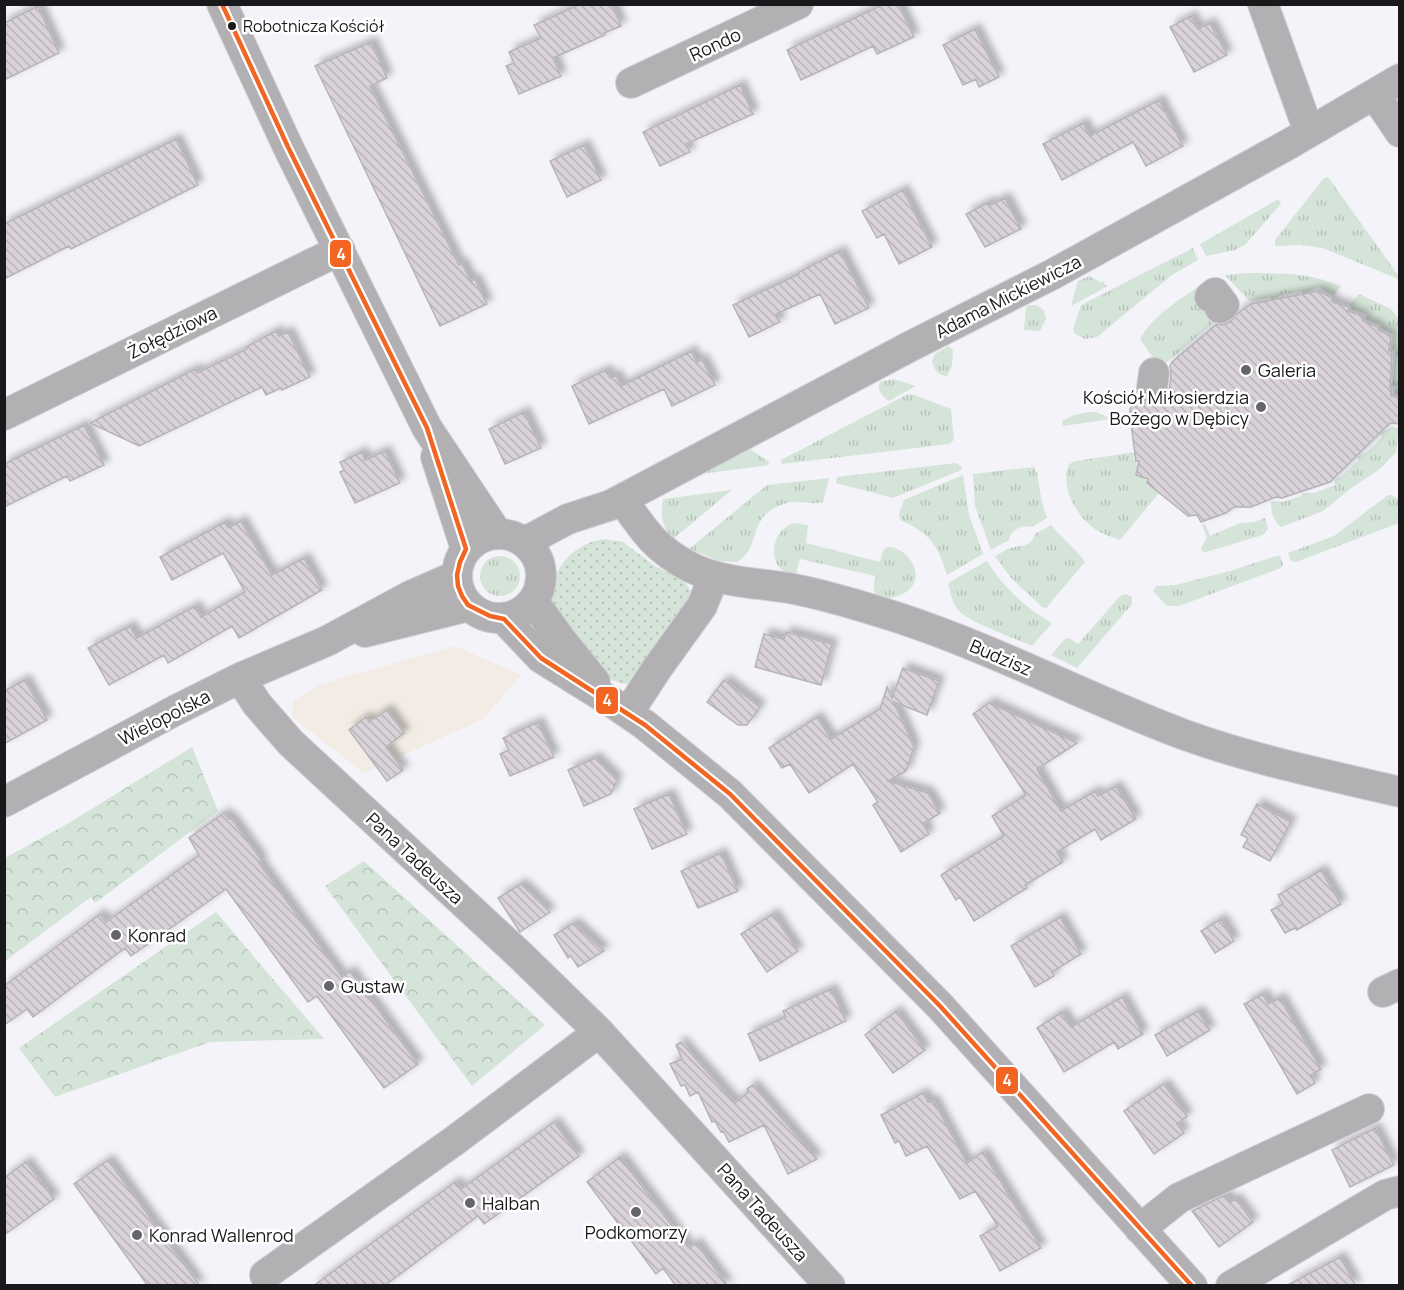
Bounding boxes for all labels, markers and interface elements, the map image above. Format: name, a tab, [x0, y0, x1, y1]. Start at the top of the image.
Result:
place label: Robotnicza Kościół	[243, 15, 385, 37]
marker: Robotnicza Kościół	[226, 20, 238, 32]
street label: Rondo	[685, 22, 745, 66]
line badge: 4	[329, 239, 352, 268]
text: 4	[336, 243, 346, 265]
street label: Adama Mickiewicza	[931, 249, 1085, 343]
street label: Żołędziowa	[123, 300, 221, 364]
place label: Galeria	[1258, 358, 1316, 382]
marker: Galeria	[1239, 363, 1253, 377]
place label: Kościół Miłosierdzia Bożego w Dębicy	[1083, 385, 1249, 430]
marker: Kościół Miłosierdzia Bożego w Dębicy	[1254, 400, 1268, 414]
street label: Budzisz	[966, 633, 1036, 681]
street label: Wielopolska	[114, 684, 214, 750]
line badge: 4	[595, 686, 619, 715]
text: 4	[602, 689, 612, 711]
street label: Pana Tadeusza	[361, 807, 469, 909]
place label: Konrad	[128, 923, 186, 947]
marker: Konrad	[109, 928, 123, 942]
place label: Gustaw	[341, 974, 405, 998]
marker: Gustaw	[322, 979, 336, 993]
line badge: 4	[995, 1066, 1019, 1095]
text: 4	[1002, 1069, 1012, 1091]
street label: Pana Tadeusza	[712, 1158, 814, 1266]
place label: Halban	[482, 1191, 540, 1215]
marker: Halban	[463, 1196, 477, 1210]
marker: Podkomorzy	[629, 1205, 643, 1219]
place label: Podkomorzy	[585, 1220, 688, 1244]
place label: Konrad Wallenrod	[149, 1223, 294, 1247]
marker: Konrad Wallenrod	[130, 1228, 144, 1242]

